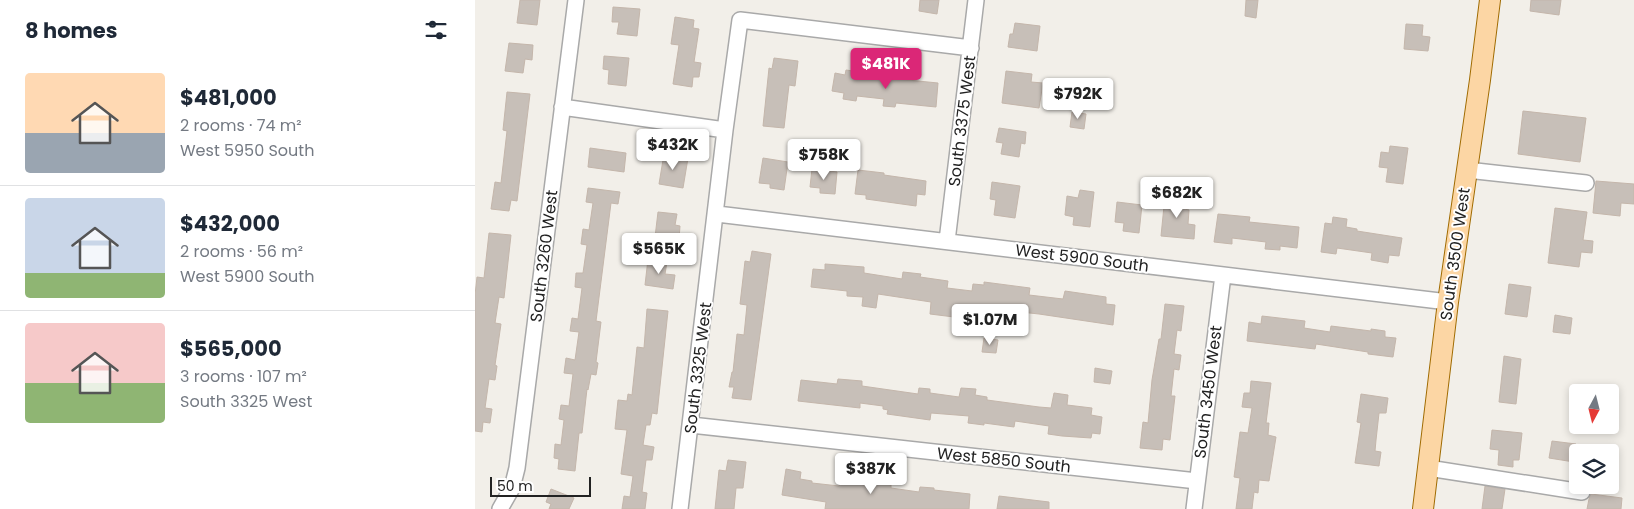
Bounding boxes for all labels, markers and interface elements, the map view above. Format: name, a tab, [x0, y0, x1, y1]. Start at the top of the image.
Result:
text: 8 homes	[25, 16, 117, 45]
icon: filters	[422, 16, 450, 44]
pin: $481K	[851, 48, 921, 90]
text: $481K	[862, 52, 910, 75]
street label: South 3375 West	[943, 54, 981, 188]
pin: $792K	[1043, 78, 1113, 120]
text: $792K	[1053, 82, 1103, 105]
text: $481,000	[180, 83, 277, 112]
icon: home	[65, 93, 125, 153]
text: 2 rooms · 74 m²	[180, 114, 302, 137]
pin: $432K	[638, 128, 708, 171]
text: $432K	[647, 133, 699, 156]
pin: $758K	[789, 138, 859, 181]
text: West 5950 South	[180, 139, 314, 162]
text: $758K	[798, 143, 850, 166]
pin: $682K	[1142, 176, 1212, 219]
text: $682K	[1151, 181, 1203, 204]
street label: South 3500 West	[1434, 186, 1476, 322]
street label: South 3260 West	[524, 188, 564, 323]
text: $432,000	[180, 209, 280, 238]
icon: home	[65, 218, 125, 278]
pin: $565K	[624, 232, 694, 275]
text: $565K	[633, 237, 685, 260]
street label: West 5900 South	[1014, 238, 1150, 278]
text: 2 rooms · 56 m²	[180, 240, 303, 263]
text: West 5900 South	[180, 265, 314, 288]
street label: South 3325 West	[679, 301, 717, 435]
pin: $1.07M	[949, 304, 1031, 346]
text: $1.07M	[963, 308, 1017, 331]
street label: South 3450 West	[1188, 324, 1228, 460]
text: $565,000	[180, 334, 282, 363]
icon: home	[65, 343, 125, 403]
text: 3 rooms · 107 m²	[180, 365, 307, 388]
north arrow	[1569, 384, 1619, 434]
map controls	[1569, 384, 1619, 494]
text: South 3325 West	[180, 390, 312, 413]
street label: West 5850 South	[936, 442, 1072, 478]
button: layers	[1569, 444, 1619, 494]
pin: $387K	[836, 452, 906, 495]
text: $387K	[846, 457, 896, 480]
scale bar	[490, 474, 591, 497]
text: 50 m	[497, 476, 533, 496]

